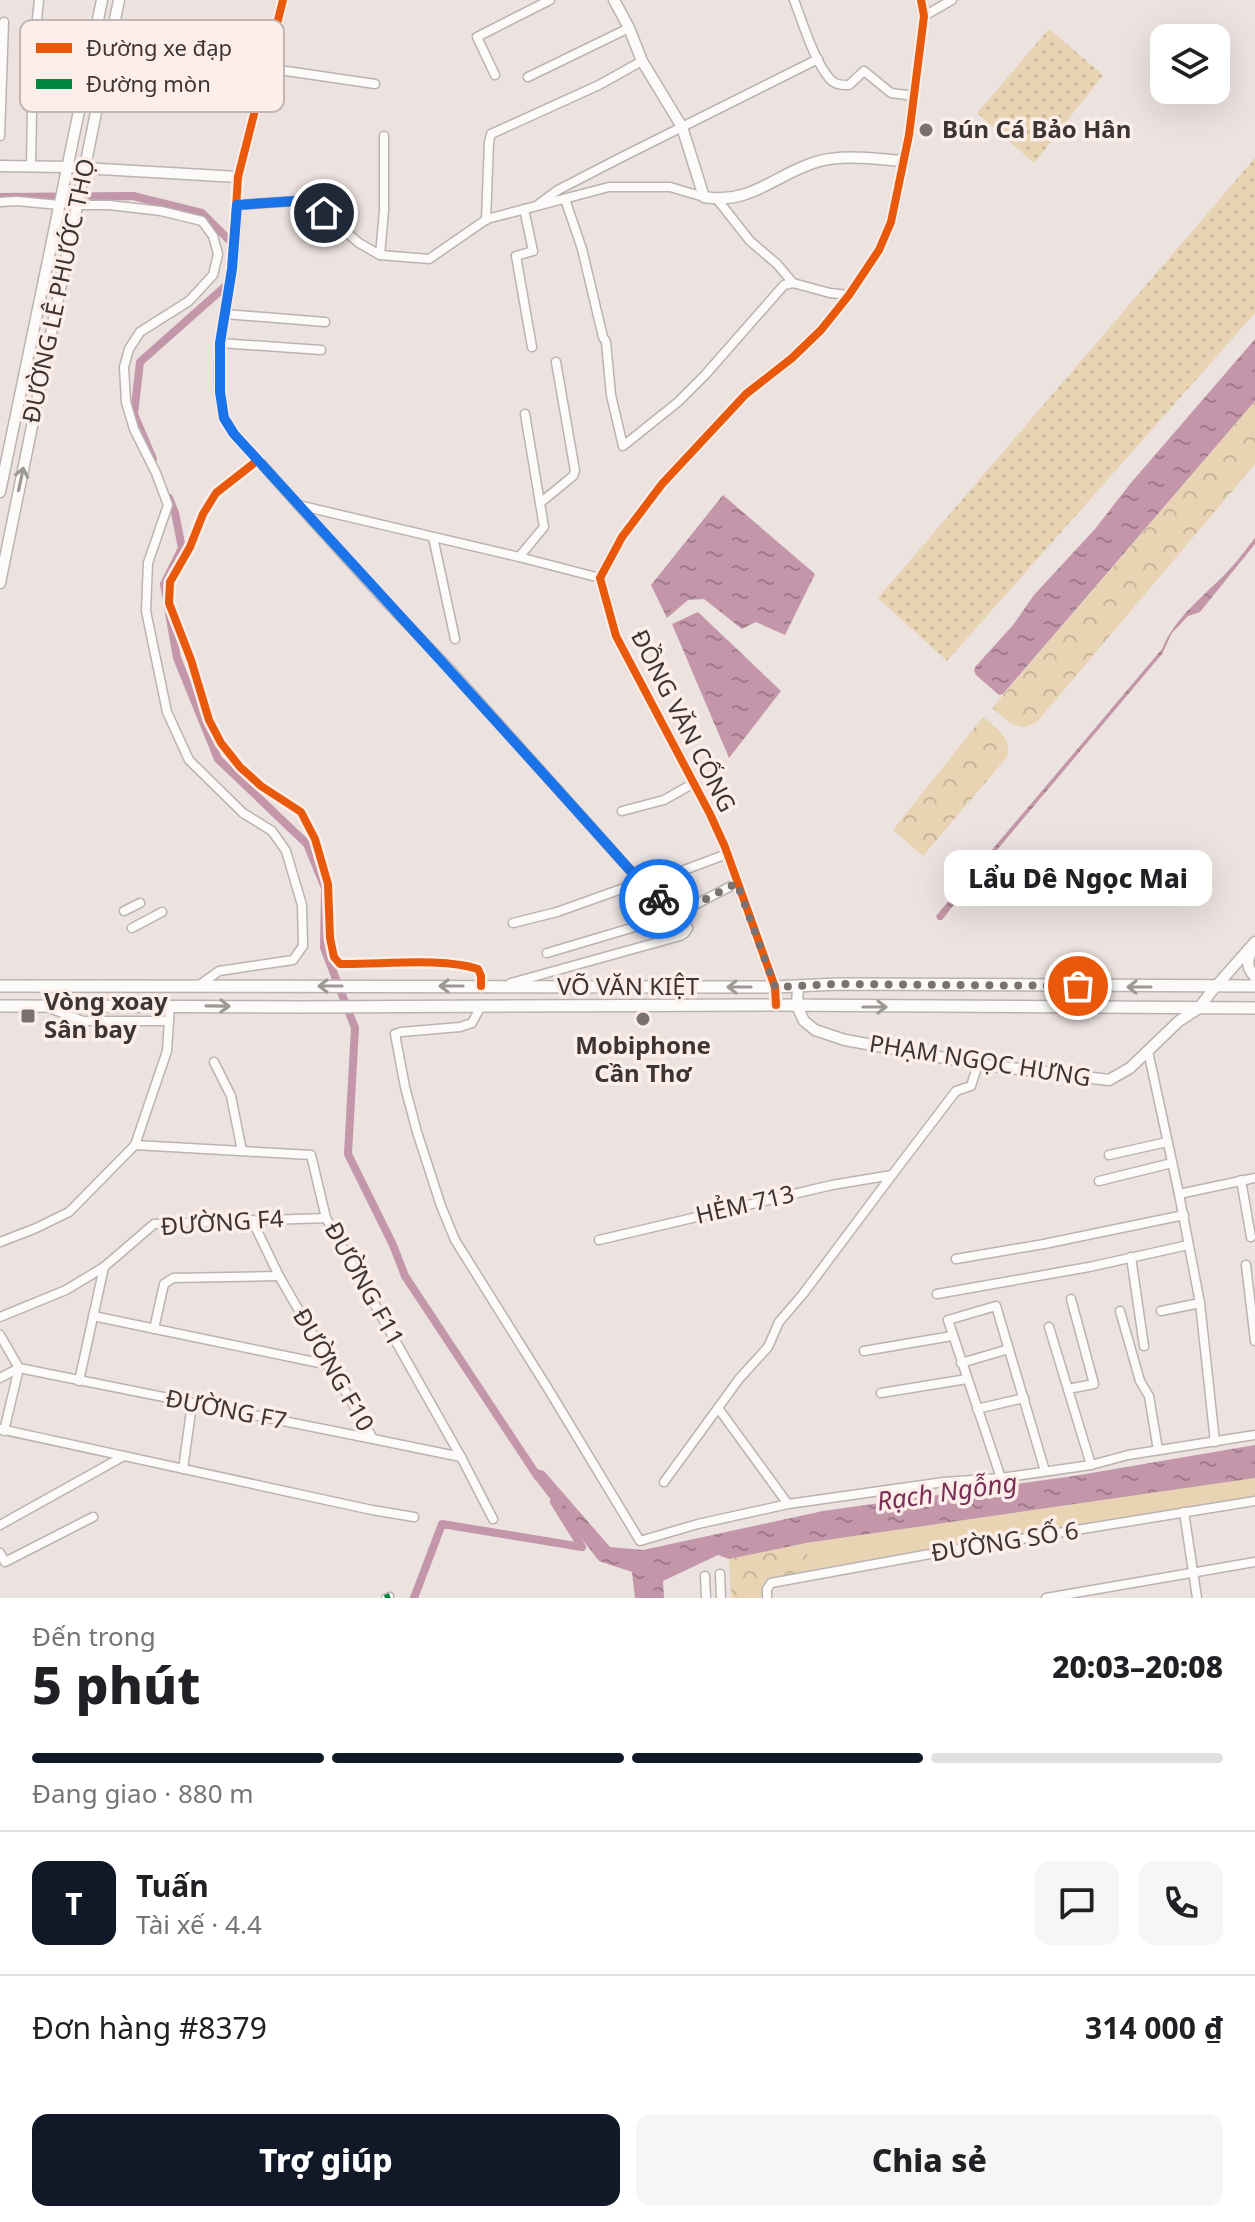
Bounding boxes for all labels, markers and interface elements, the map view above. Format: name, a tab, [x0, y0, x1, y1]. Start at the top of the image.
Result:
legend	[20, 20, 284, 112]
map controls	[1150, 24, 1230, 104]
button: layers	[1150, 24, 1230, 104]
text: Đường xe đạp	[86, 32, 232, 62]
text: Đường mòn	[86, 68, 211, 98]
place label: Bún Cá Bảo Hân	[942, 112, 1131, 145]
marker: Bún Cá Bảo Hân	[917, 121, 935, 139]
street label: ĐƯỜNG LÊ PHƯỚC THỌ	[13, 155, 102, 426]
pin	[290, 179, 358, 247]
icon: home	[302, 191, 346, 235]
one-way arrow	[14, 467, 29, 492]
street label: ĐỒNG VĂN CỐNG	[624, 623, 745, 817]
callout: Lẩu Dê Ngọc Mai	[944, 850, 1212, 906]
courier	[619, 859, 699, 939]
text: Lẩu Dê Ngọc Mai	[968, 860, 1188, 896]
icon: bike	[637, 877, 681, 921]
pin	[1044, 952, 1112, 1020]
icon: bag	[1056, 964, 1100, 1008]
street label: VÕ VĂN KIỆT	[557, 969, 700, 1002]
one-way arrow	[317, 978, 344, 994]
one-way arrow	[438, 978, 465, 994]
one-way arrow	[726, 979, 753, 995]
one-way arrow	[1126, 979, 1153, 995]
place label: Vòng xoay Sân bay	[44, 984, 168, 1045]
one-way arrow	[204, 998, 231, 1013]
one-way arrow	[861, 999, 888, 1014]
marker: Vòng xoay Sân bay	[19, 1007, 37, 1025]
marker: Mobiphone Cần Thơ	[634, 1010, 652, 1028]
street label: PHẠM NGỌC HƯNG	[867, 1026, 1093, 1093]
place label: Mobiphone Cần Thơ	[575, 1028, 711, 1089]
street label: HẺM 713	[692, 1176, 797, 1231]
street label: ĐƯỜNG F4	[159, 1201, 285, 1242]
street label: ĐƯỜNG F11	[318, 1215, 413, 1351]
street label: ĐƯỜNG F10	[286, 1302, 383, 1437]
street label: ĐƯỜNG F7	[163, 1381, 290, 1436]
water label: Rạch Ngỗng	[874, 1463, 1019, 1519]
street label: ĐƯỜNG SỐ 6	[929, 1513, 1081, 1568]
text: Đến trong	[32, 1618, 156, 1654]
text: 20:03–20:08	[1052, 1646, 1223, 1687]
text: 5 phút	[32, 1648, 200, 1719]
text: Đang giao · 880 m	[32, 1775, 254, 1811]
button: chat	[1035, 1861, 1119, 1945]
button: phone	[1139, 1861, 1223, 1945]
text: Tuấn	[136, 1865, 209, 1906]
text: T	[65, 1883, 83, 1924]
text: Tài xế · 4.4	[136, 1906, 262, 1942]
text: Đơn hàng #8379	[32, 2007, 267, 2048]
text: 314 000 ₫	[1085, 2007, 1223, 2048]
button: Trợ giúp	[32, 2114, 620, 2206]
button: Chia sẻ	[636, 2114, 1223, 2206]

